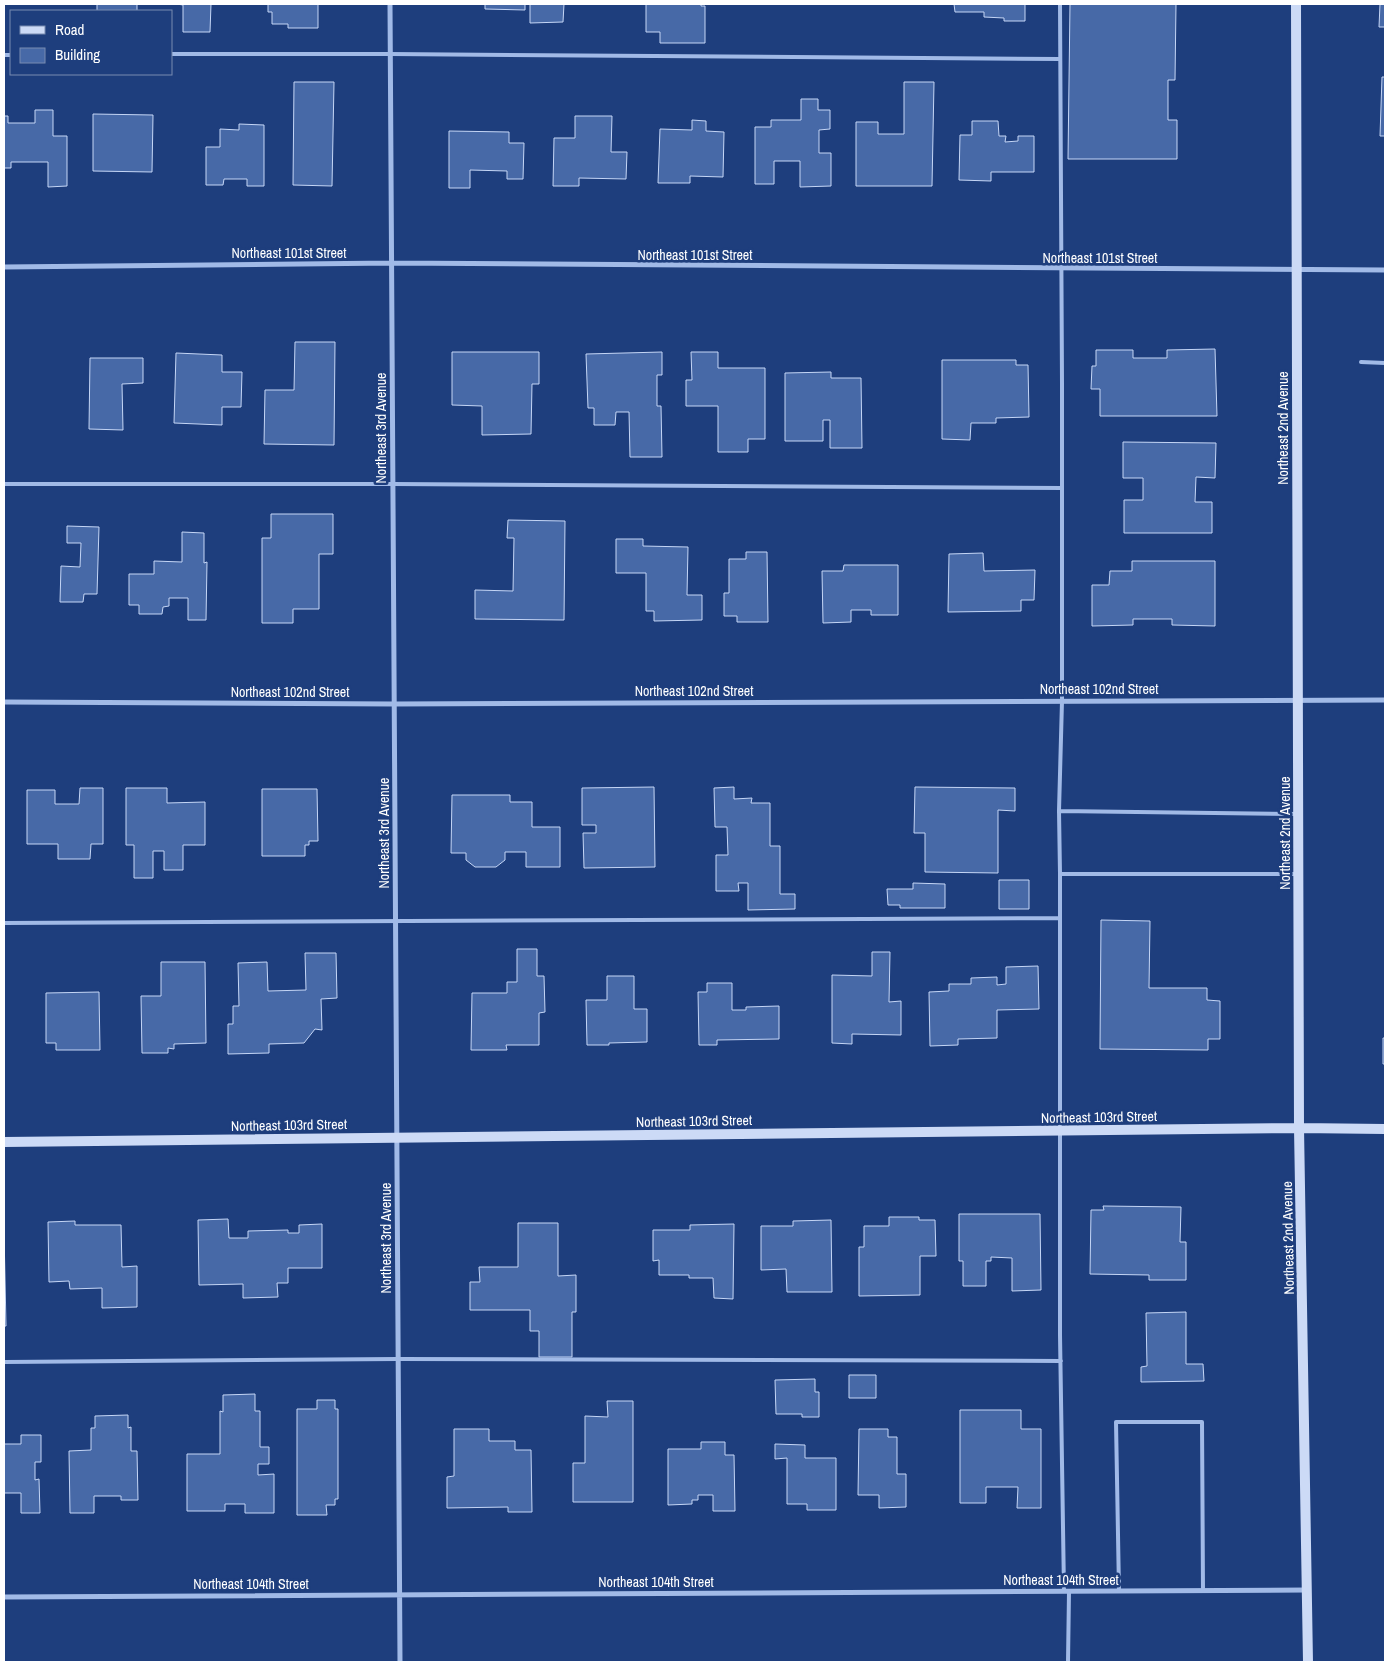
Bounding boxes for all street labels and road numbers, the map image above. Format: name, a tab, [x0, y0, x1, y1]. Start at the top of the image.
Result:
street label: Northeast 101st Street	[232, 244, 346, 262]
street label: Northeast 101st Street	[638, 246, 752, 264]
street label: Northeast 101st Street	[1043, 249, 1157, 267]
street label: Northeast 2nd Avenue	[1274, 371, 1292, 485]
street label: Northeast 3rd Avenue	[372, 373, 390, 483]
street label: Northeast 102nd Street	[1040, 680, 1158, 698]
street label: Northeast 102nd Street	[635, 682, 753, 700]
street label: Northeast 102nd Street	[231, 683, 349, 701]
street label: Northeast 2nd Avenue	[1276, 776, 1294, 890]
street label: Northeast 3rd Avenue	[375, 778, 393, 888]
street label: Northeast 103rd Street	[1041, 1107, 1157, 1127]
street label: Northeast 103rd Street	[636, 1111, 752, 1131]
street label: Northeast 103rd Street	[231, 1115, 347, 1135]
street label: Northeast 2nd Avenue	[1278, 1181, 1298, 1295]
street label: Northeast 3rd Avenue	[377, 1183, 395, 1293]
street label: Northeast 104th Street	[1003, 1571, 1119, 1589]
street label: Northeast 104th Street	[598, 1573, 714, 1591]
street label: Northeast 104th Street	[193, 1575, 309, 1593]

